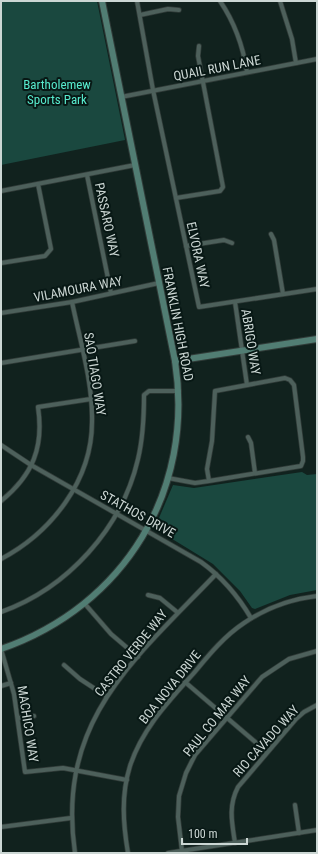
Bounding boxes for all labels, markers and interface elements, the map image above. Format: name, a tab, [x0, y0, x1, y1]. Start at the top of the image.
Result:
street label: QUAIL RUN LANE	[172, 52, 262, 84]
park label: Bartholemew Sports Park	[23, 77, 91, 107]
street label: PASSARO WAY	[92, 181, 122, 259]
street label: ELVORA WAY	[184, 221, 212, 290]
street label: FRANKLIN HIGH ROAD	[160, 266, 196, 382]
street label: VILAMOURA WAY	[32, 273, 124, 305]
street label: ABRIGO WAY	[238, 308, 264, 376]
street label: SAO TIAGO WAY	[81, 331, 109, 417]
street label: STATHOS DRIVE	[98, 487, 178, 541]
street label: CASTRO VERDE WAY	[92, 607, 171, 699]
street label: BOA NOVA DRIVE	[136, 647, 204, 727]
street label: PAUL CO MAR WAY	[180, 673, 254, 759]
street label: MACHICO WAY	[15, 685, 42, 764]
street label: RIO CAVADO WAY	[230, 702, 302, 780]
scale bar	[182, 820, 247, 846]
text: 100 m	[188, 827, 218, 841]

